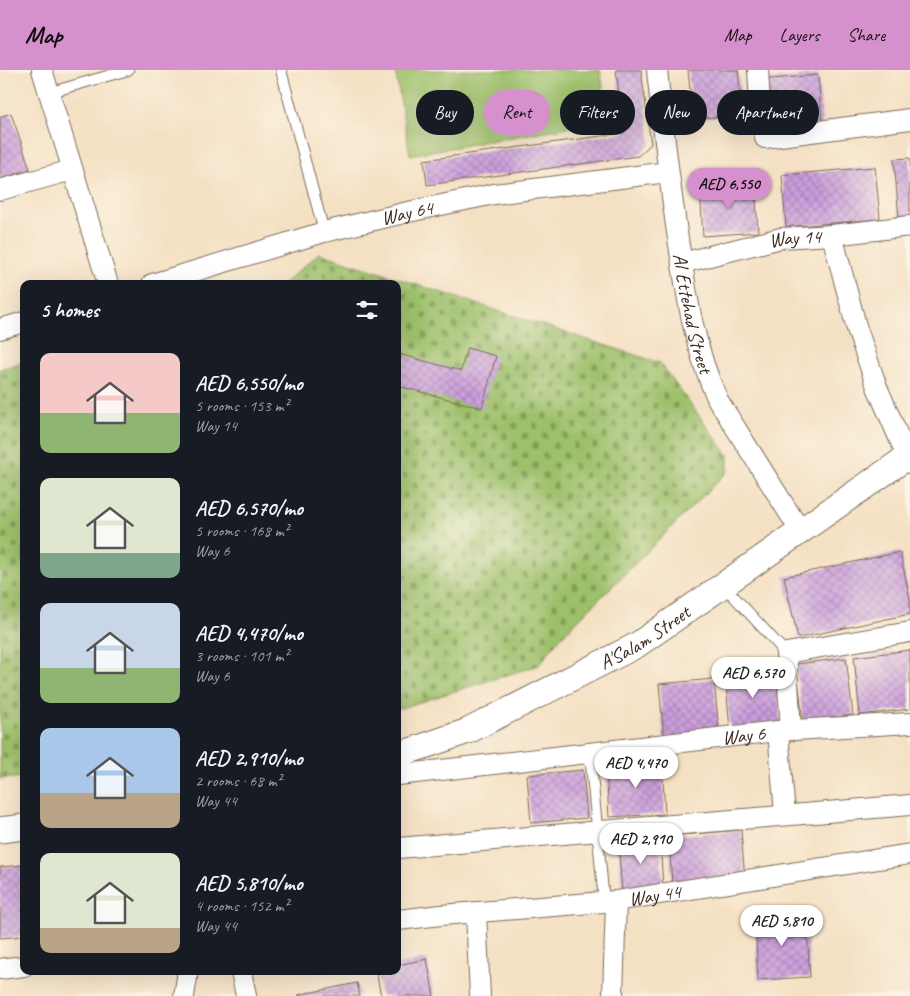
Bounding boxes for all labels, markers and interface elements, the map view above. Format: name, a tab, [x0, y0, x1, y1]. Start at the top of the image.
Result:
text: Map	[25, 20, 62, 50]
text: Map	[724, 24, 752, 46]
text: Layers	[780, 24, 819, 46]
text: Share	[847, 24, 885, 46]
chip: Buy	[416, 90, 474, 135]
chip: Rent	[484, 90, 550, 135]
chip: Filters	[560, 90, 635, 135]
chip: New	[645, 90, 707, 135]
chip: Apartment	[717, 90, 819, 135]
pin: AED 6,550	[672, 168, 786, 210]
text: AED 6,550	[698, 174, 760, 194]
street label: Way 64	[379, 195, 437, 231]
street label: Way 14	[766, 224, 824, 254]
street label: Al Ettehad Street	[667, 252, 719, 379]
icon: filters	[353, 296, 381, 324]
text: 5 homes	[40, 297, 99, 323]
text: AED 6,550/mo	[195, 370, 303, 396]
icon: home	[80, 373, 140, 433]
text: 5 rooms · 153 m²	[195, 396, 289, 416]
text: Way 14	[195, 416, 237, 436]
text: AED 6,570/mo	[195, 495, 303, 521]
icon: home	[80, 498, 140, 558]
text: 5 rooms · 168 m²	[195, 521, 289, 541]
text: Way 6	[195, 541, 230, 561]
street label: A'Salam Street	[595, 599, 697, 675]
text: AED 4,470/mo	[195, 620, 303, 646]
icon: home	[80, 623, 140, 683]
text: 3 rooms · 101 m²	[195, 646, 289, 666]
pin: AED 6,570	[696, 656, 810, 699]
text: AED 6,570	[722, 663, 784, 683]
text: Way 6	[195, 666, 230, 686]
street label: Way 6	[721, 720, 768, 750]
text: AED 2,910/mo	[195, 745, 303, 771]
pin: AED 4,470	[579, 746, 693, 789]
icon: home	[80, 748, 140, 808]
text: AED 4,470	[605, 753, 667, 773]
text: 2 rooms · 68 m²	[195, 771, 281, 791]
text: Way 44	[195, 791, 237, 811]
pin: AED 2,910	[584, 822, 698, 865]
text: AED 2,910	[610, 829, 672, 849]
text: AED 5,810/mo	[195, 870, 303, 896]
icon: home	[80, 873, 140, 933]
street label: Way 44	[627, 879, 685, 912]
text: 4 rooms · 152 m²	[195, 896, 289, 916]
pin: AED 5,810	[725, 904, 839, 947]
text: AED 5,810	[751, 911, 813, 931]
text: Way 44	[195, 916, 237, 936]

